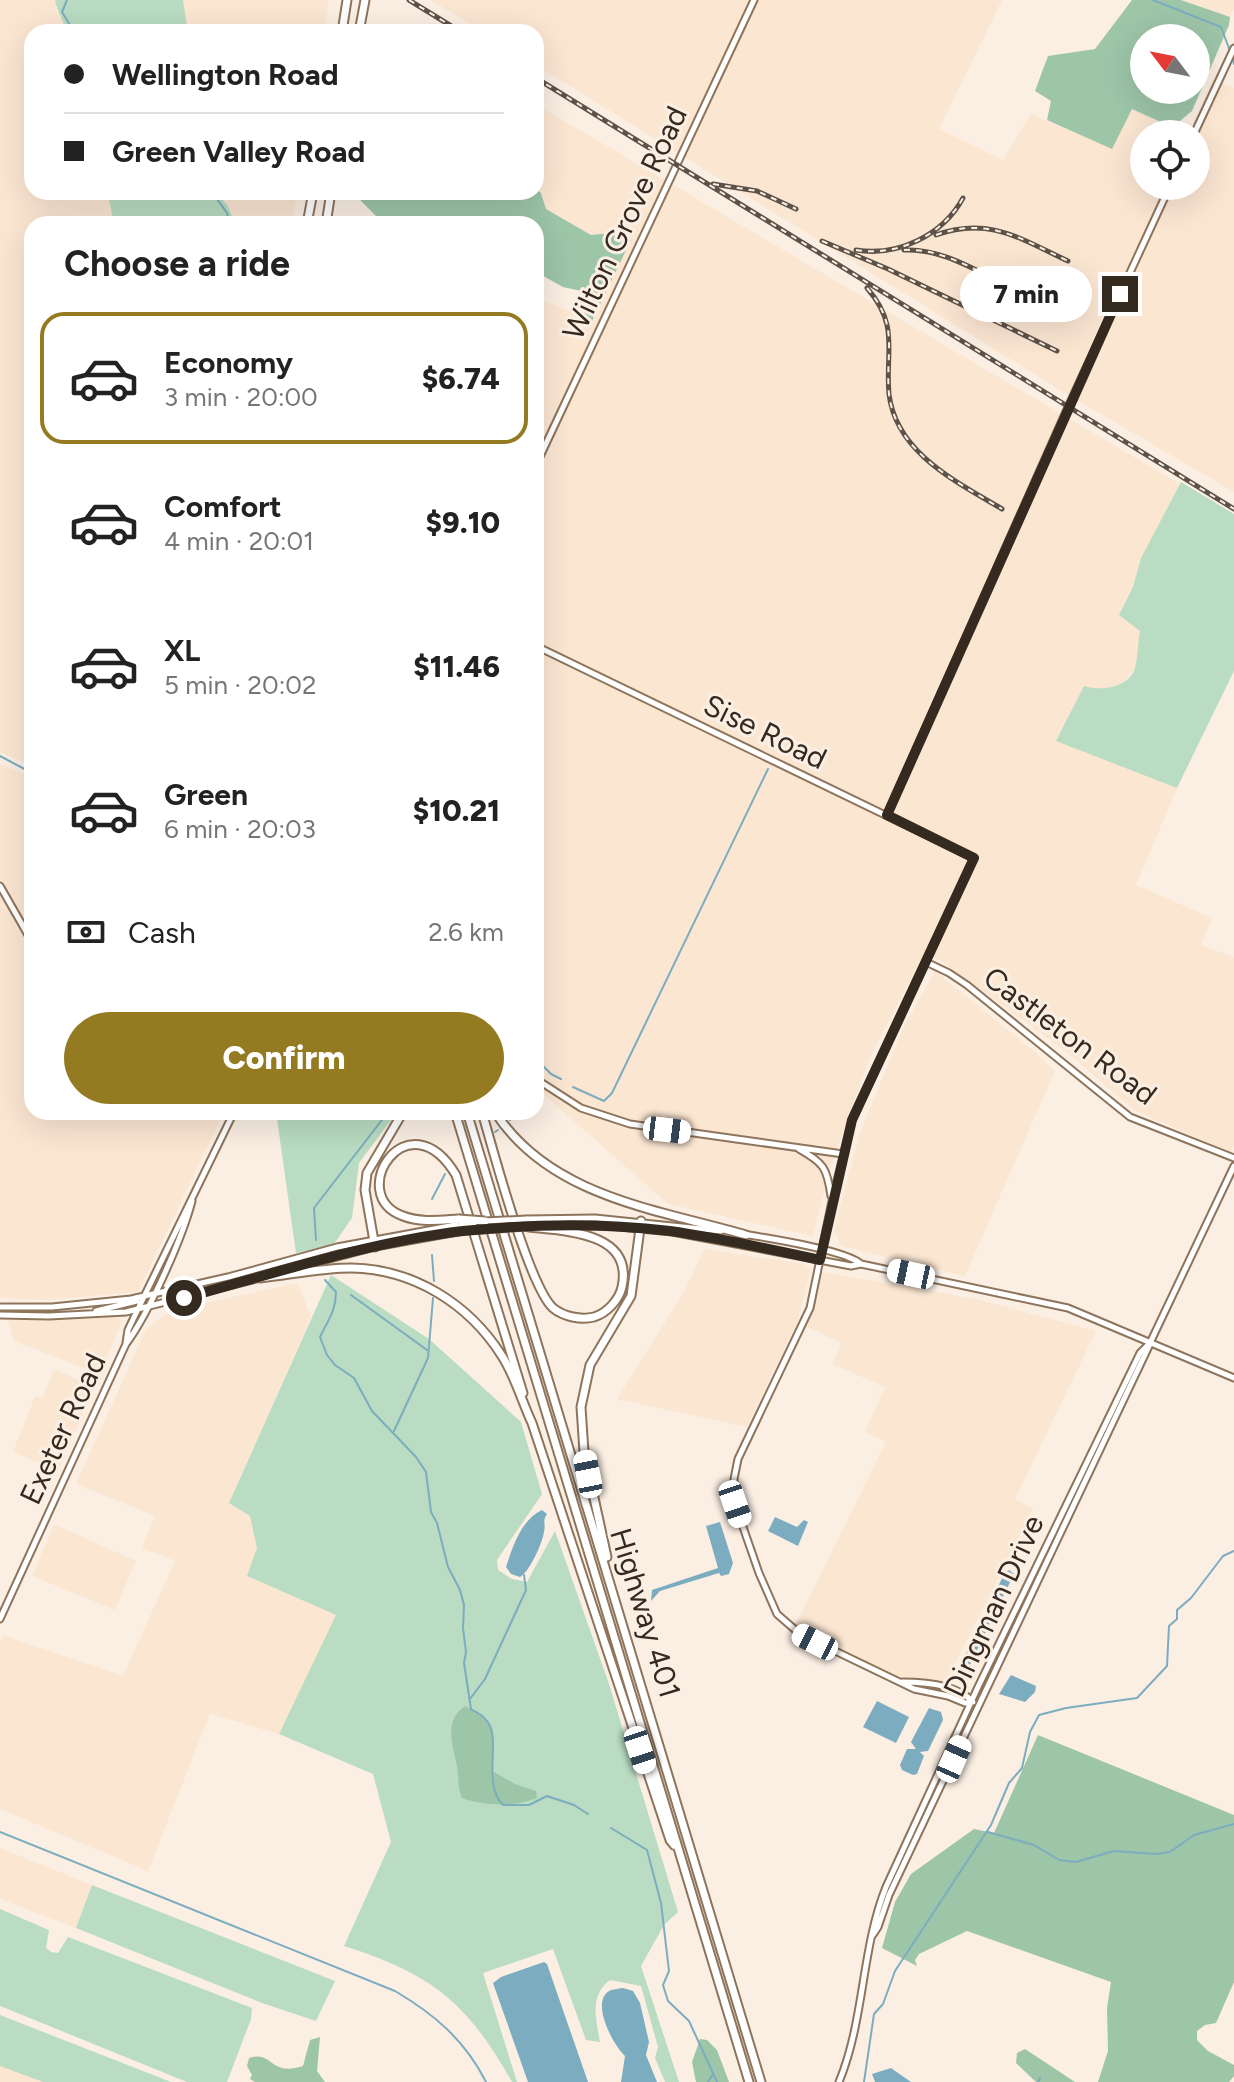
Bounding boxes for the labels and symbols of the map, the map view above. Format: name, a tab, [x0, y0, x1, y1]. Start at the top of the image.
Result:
north arrow	[1130, 24, 1210, 104]
street label: Wilton Grove Road	[554, 100, 695, 345]
callout: 7 min	[960, 266, 1092, 322]
route end	[1102, 276, 1138, 312]
street label: Sise Road	[698, 686, 833, 777]
street label: Castleton Road	[976, 959, 1164, 1113]
car	[642, 1115, 692, 1145]
car	[885, 1257, 937, 1291]
route start	[166, 1280, 202, 1316]
street label: Exeter Road	[11, 1347, 114, 1510]
car	[572, 1448, 604, 1500]
car	[716, 1477, 754, 1531]
street label: Dingman Drive	[935, 1509, 1052, 1703]
street label: Highway 401	[602, 1524, 689, 1702]
car	[788, 1620, 842, 1664]
car	[621, 1723, 659, 1777]
car	[933, 1732, 975, 1786]

